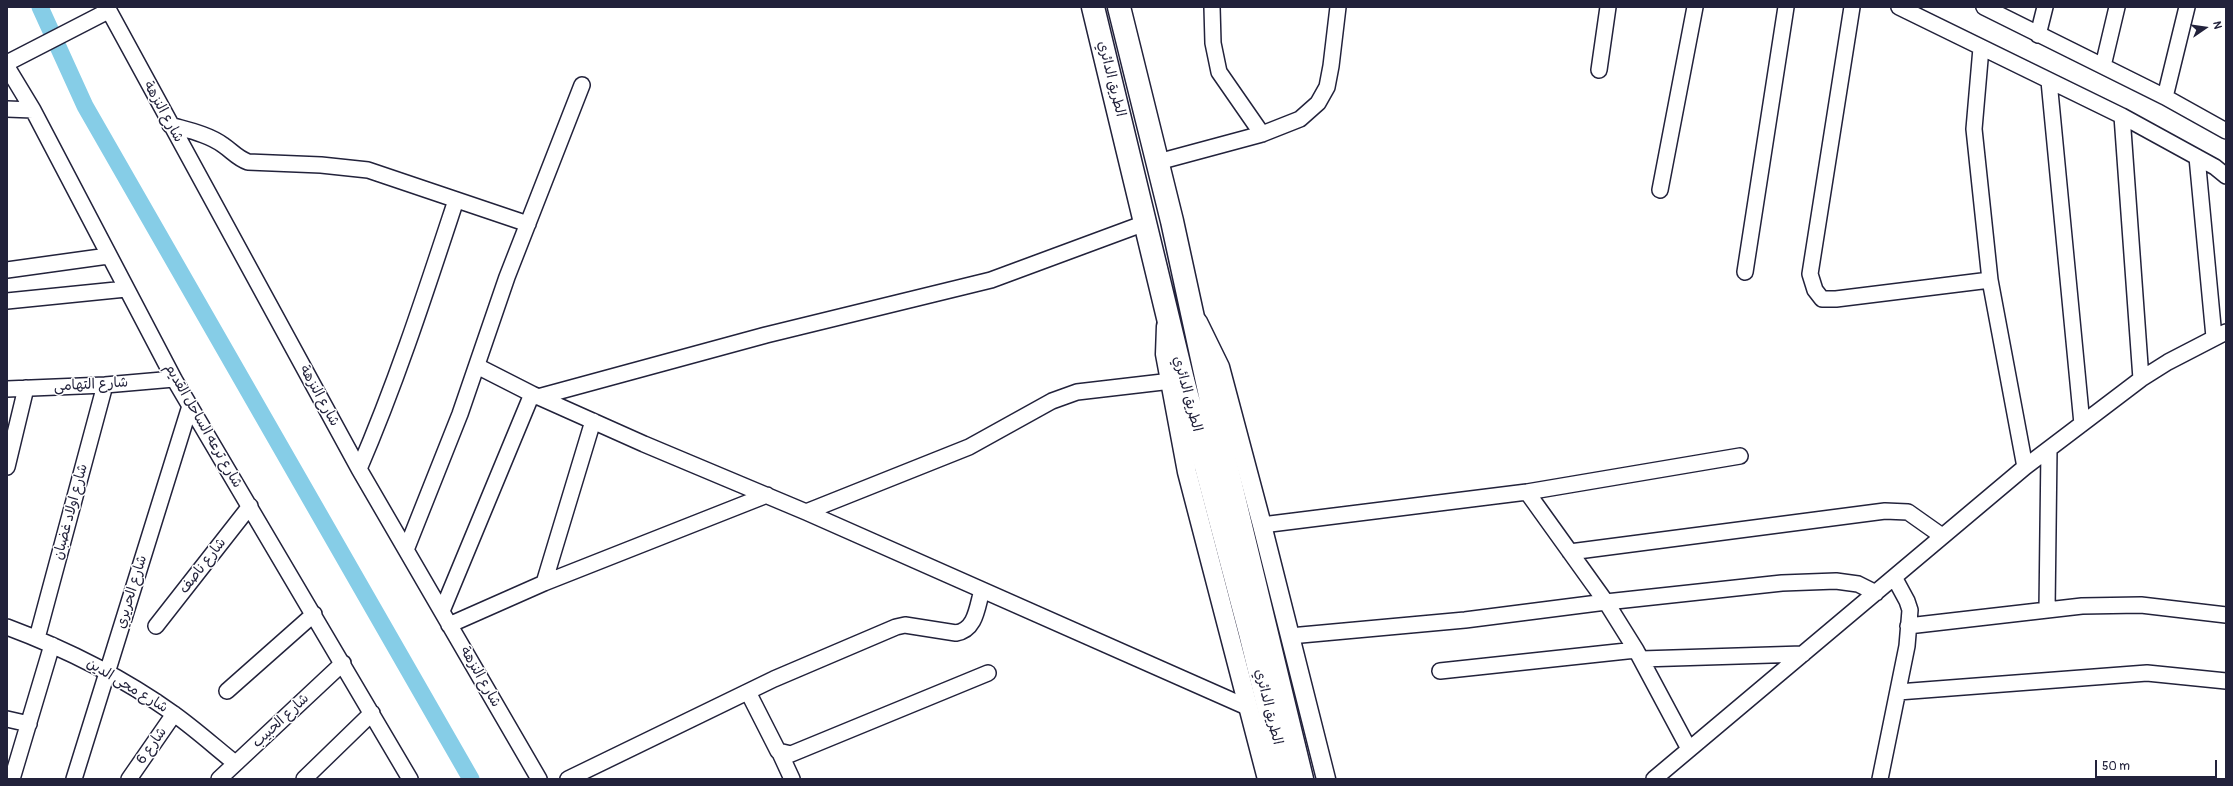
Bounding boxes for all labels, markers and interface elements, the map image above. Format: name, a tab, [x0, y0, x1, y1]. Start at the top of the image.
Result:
north arrow	[2185, 8, 2225, 48]
text: N	[2210, 20, 2224, 30]
street label: الطريق الدائري	[1093, 39, 1129, 119]
street label: شارع النزهة	[139, 79, 187, 145]
street label: الطريق الدائري	[1169, 354, 1205, 434]
street label: شارع ترعه الساحل القديم	[161, 361, 245, 491]
street label: شارع النزهة	[295, 363, 343, 429]
street label: شارع التهامى	[53, 375, 129, 395]
street label: شارع اولاد غضبان	[50, 462, 92, 562]
street label: شارع ناصف	[176, 535, 230, 597]
street label: شارع الحريري	[113, 553, 151, 631]
street label: شارع النزهة	[456, 644, 504, 710]
street label: شارع محى الدين	[83, 655, 171, 717]
street label: الطريق الدائري	[1250, 667, 1286, 747]
street label: شارع الحبيب	[249, 691, 313, 751]
street label: شارع 6	[133, 724, 171, 768]
scale bar	[2097, 752, 2219, 778]
text: 50 m	[2102, 759, 2130, 774]

